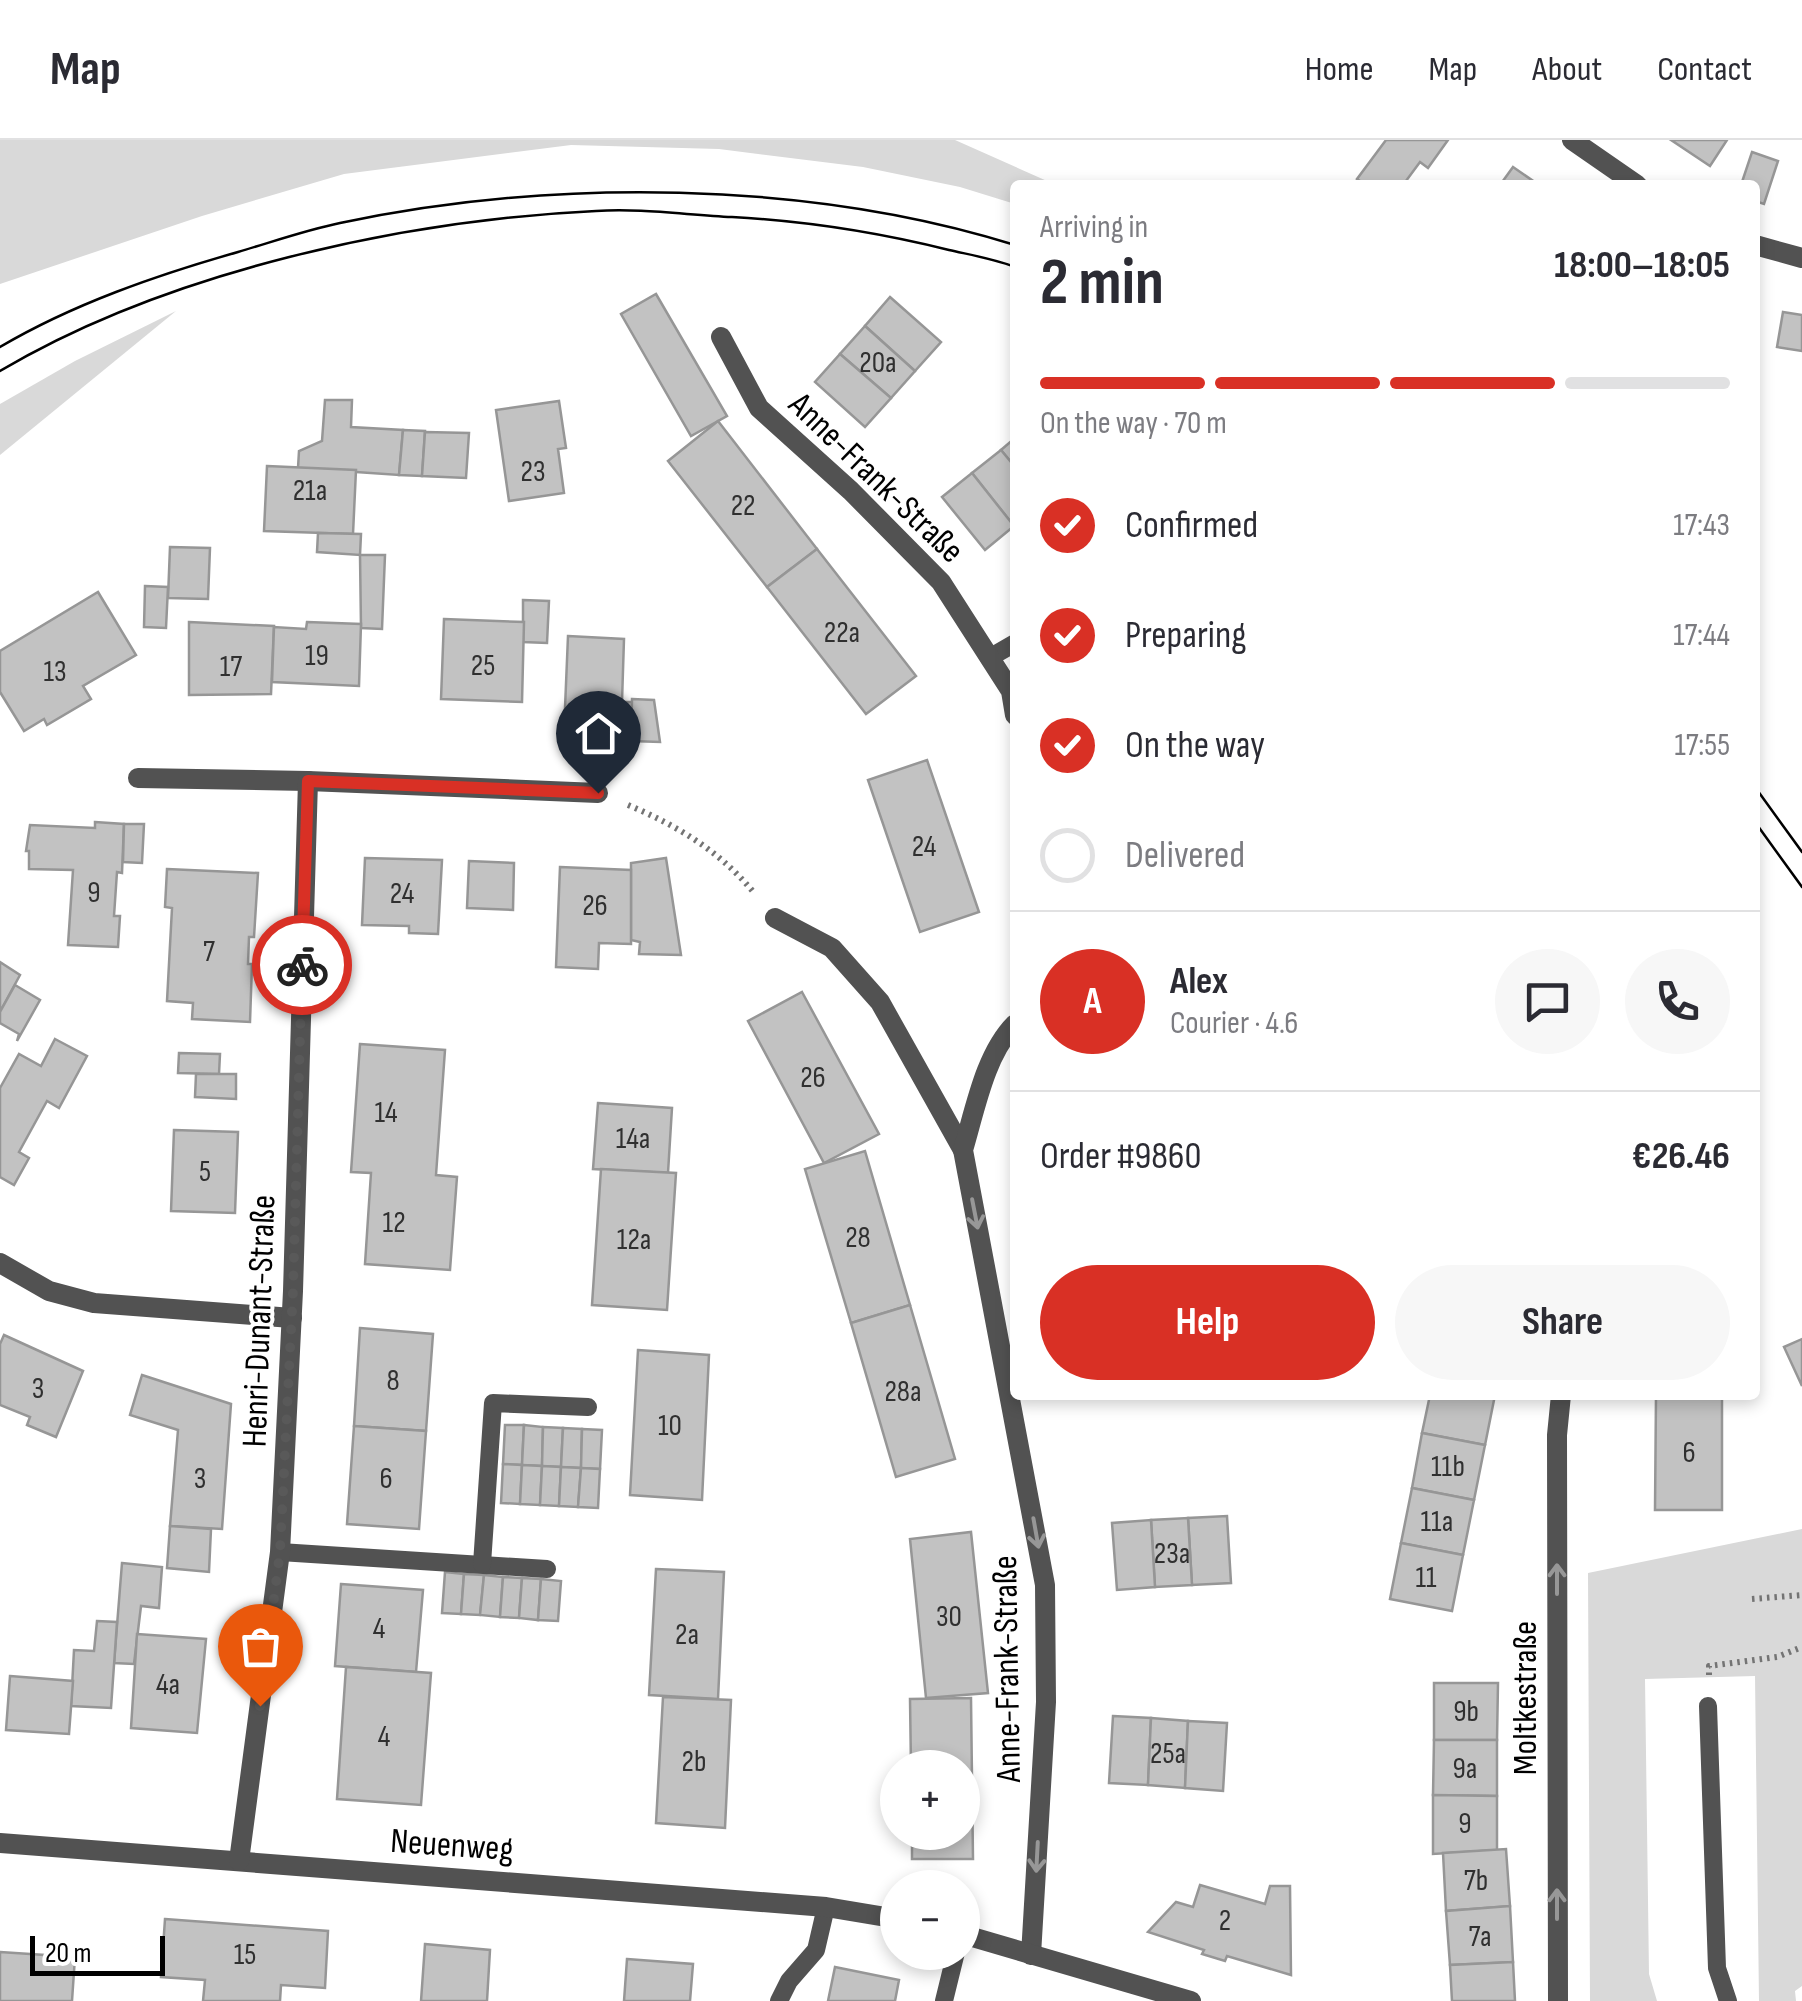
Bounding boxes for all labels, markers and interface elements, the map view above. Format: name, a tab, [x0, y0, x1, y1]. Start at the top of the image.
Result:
text: Map	[50, 41, 121, 98]
text: Home	[1305, 48, 1374, 91]
text: Map	[1429, 48, 1477, 91]
text: About	[1532, 48, 1602, 91]
text: Contact	[1657, 48, 1752, 91]
text: Arriving in	[1040, 208, 1148, 247]
text: 18:00–18:05	[1554, 243, 1730, 288]
text: 2 min	[1040, 245, 1164, 323]
house number: 20a	[859, 345, 897, 381]
street label: Anne-Frank-Straße	[779, 383, 973, 572]
text: On the way · 70 m	[1040, 404, 1227, 443]
house number: 23	[521, 454, 546, 490]
house number: 21a	[293, 473, 327, 509]
house number: 22	[731, 488, 755, 524]
icon: check	[1040, 498, 1095, 553]
text: Confirmed	[1125, 503, 1258, 548]
text: 17:43	[1673, 506, 1730, 545]
icon: check	[1040, 608, 1095, 663]
text: Preparing	[1125, 613, 1246, 658]
house number: 22a	[824, 615, 860, 651]
text: 17:44	[1673, 616, 1730, 655]
house number: 19	[305, 638, 329, 674]
house number: 25	[471, 648, 495, 684]
house number: 17	[220, 649, 242, 685]
house number: 13	[43, 654, 67, 690]
pin	[556, 691, 641, 794]
icon: home	[571, 706, 626, 761]
icon: check	[1040, 718, 1095, 773]
text: On the way	[1125, 723, 1265, 768]
text: 17:55	[1675, 726, 1730, 765]
house number: 24	[912, 829, 936, 865]
text: Delivered	[1125, 833, 1245, 878]
house number: 9	[87, 875, 101, 911]
house number: 24	[390, 876, 414, 912]
house number: 26	[582, 888, 608, 924]
courier	[252, 915, 352, 1015]
house number: 7	[203, 934, 215, 970]
icon: bike	[275, 938, 330, 993]
button: chat	[1495, 949, 1600, 1054]
button: phone	[1625, 949, 1730, 1054]
text: Alex	[1170, 959, 1228, 1004]
text: A	[1083, 979, 1102, 1024]
text: Courier · 4.6	[1170, 1004, 1298, 1043]
house number: 26	[800, 1060, 826, 1096]
house number: 14	[374, 1095, 398, 1131]
house number: 14a	[616, 1121, 650, 1157]
text: Order #9860	[1040, 1134, 1201, 1179]
text: €26.46	[1632, 1134, 1730, 1179]
house number: 5	[199, 1154, 211, 1190]
street label: Henri-Dunant-Straße	[234, 1194, 285, 1448]
one-way arrow	[966, 1197, 985, 1229]
house number: 12	[382, 1205, 406, 1241]
house number: 28	[845, 1220, 871, 1256]
house number: 12a	[617, 1222, 651, 1258]
button: Help	[1040, 1265, 1375, 1380]
button: Share	[1395, 1265, 1730, 1380]
house number: 8	[386, 1363, 400, 1399]
house number: 3	[32, 1371, 44, 1407]
house number: 28a	[884, 1374, 922, 1410]
house number: 10	[658, 1408, 682, 1444]
house number: 6	[1682, 1435, 1696, 1471]
house number: 11b	[1431, 1449, 1465, 1485]
house number: 3	[194, 1461, 206, 1497]
house number: 6	[379, 1461, 393, 1497]
house number: 11a	[1421, 1504, 1453, 1540]
one-way arrow	[1027, 1516, 1046, 1548]
house number: 23a	[1154, 1536, 1190, 1572]
street label: Anne-Frank-Straße	[984, 1555, 1031, 1784]
house number: 11	[1416, 1560, 1437, 1596]
one-way arrow	[1548, 1563, 1566, 1596]
house number: 30	[936, 1599, 962, 1635]
pin	[218, 1604, 303, 1707]
house number: 4	[373, 1611, 385, 1647]
house number: 2a	[675, 1617, 699, 1653]
icon: bag	[233, 1619, 288, 1674]
street label: Moltkestraße	[1504, 1621, 1547, 1775]
house number: 4a	[156, 1667, 180, 1703]
house number: 9b	[1453, 1694, 1479, 1730]
house number: 4	[378, 1719, 390, 1755]
house number: 25a	[1150, 1736, 1186, 1772]
house number: 2b	[682, 1744, 706, 1780]
map controls	[880, 1750, 980, 1970]
button: +	[880, 1750, 980, 1850]
house number: 9a	[1453, 1751, 1477, 1787]
house number: 9	[1458, 1806, 1472, 1842]
street label: Neuenweg	[389, 1820, 515, 1871]
one-way arrow	[1027, 1840, 1046, 1872]
house number: 7b	[1464, 1863, 1488, 1899]
button: −	[880, 1870, 980, 1970]
one-way arrow	[1548, 1888, 1566, 1920]
house number: 2	[1219, 1903, 1231, 1939]
house number: 7a	[1468, 1919, 1492, 1955]
scale bar	[30, 1931, 165, 1976]
text: 20 m	[45, 1937, 91, 1970]
house number: 15	[234, 1937, 256, 1973]

